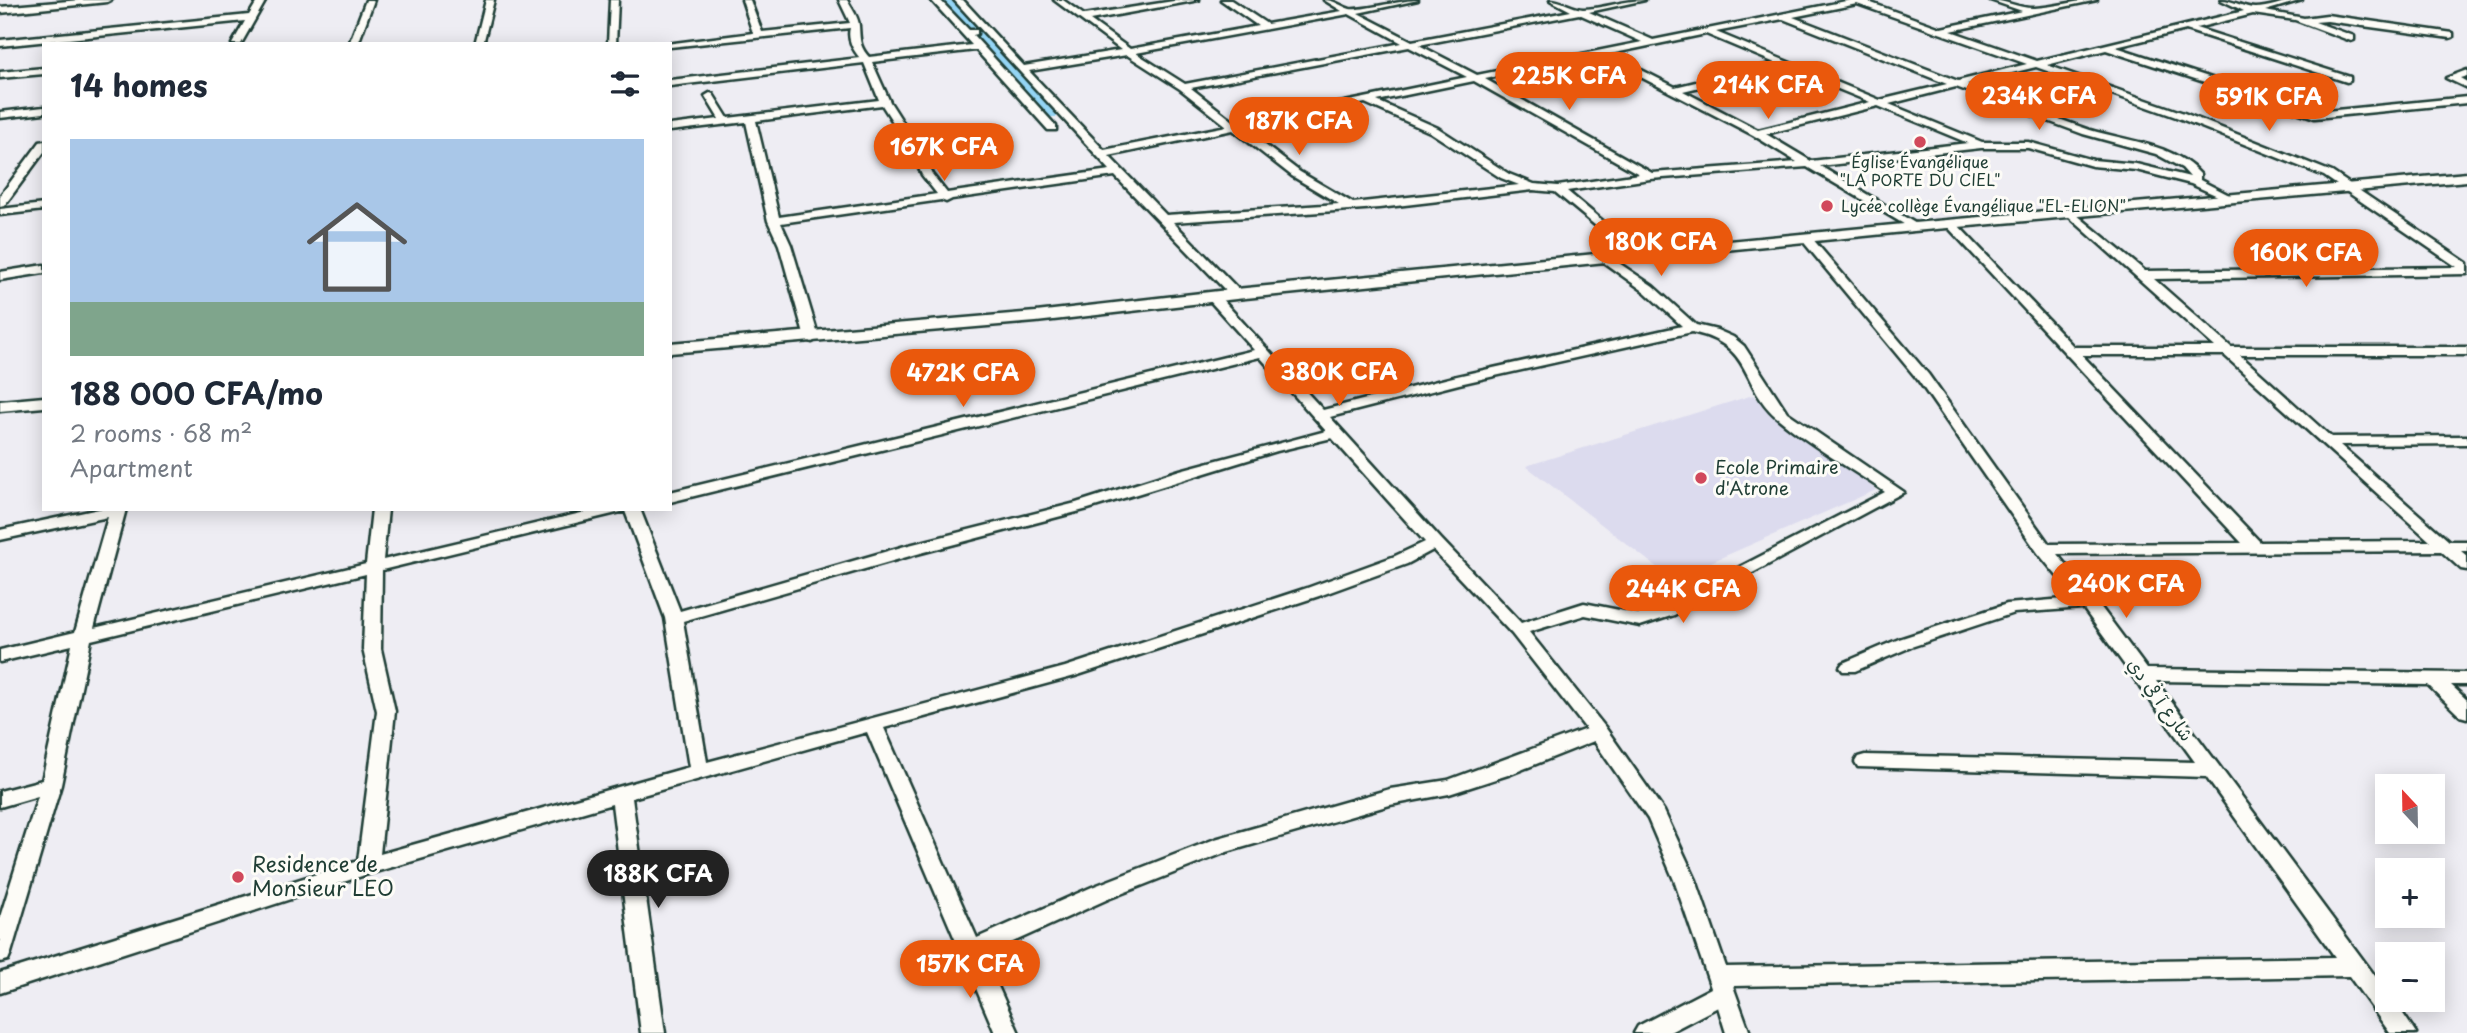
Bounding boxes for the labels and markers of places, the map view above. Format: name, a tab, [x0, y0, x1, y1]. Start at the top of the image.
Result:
pin: 225K CFA	[1497, 52, 1641, 112]
pin: 214K CFA	[1696, 61, 1840, 121]
pin: 234K CFA	[1967, 72, 2111, 132]
pin: 591K CFA	[2197, 74, 2341, 133]
pin: 187K CFA	[1227, 97, 1371, 157]
pin: 167K CFA	[872, 124, 1016, 183]
marker: Église Évangélique "LA PORTE DU CIEL"	[1912, 134, 1928, 150]
place label: Église Évangélique "LA PORTE DU CIEL"	[1839, 149, 2001, 191]
place label: Lycée collège Évangélique "EL-ELION"	[1841, 193, 2126, 217]
marker: Lycée collège Évangélique "EL-ELION"	[1819, 198, 1835, 214]
pin: 180K CFA	[1589, 218, 1733, 278]
pin: 160K CFA	[2234, 230, 2378, 289]
pin: 380K CFA	[1267, 348, 1411, 408]
pin: 472K CFA	[891, 350, 1035, 409]
place label: Ecole Primaire d'Atrone	[1715, 453, 1838, 501]
marker: Ecole Primaire d'Atrone	[1693, 470, 1709, 486]
pin: 240K CFA	[2054, 560, 2198, 620]
pin: 244K CFA	[1611, 566, 1755, 625]
place label: Residence de Monsieur LEO	[252, 847, 394, 903]
pin: 188K CFA	[586, 850, 730, 910]
marker: Residence de Monsieur LEO	[230, 869, 246, 885]
pin: 157K CFA	[898, 940, 1042, 1000]

